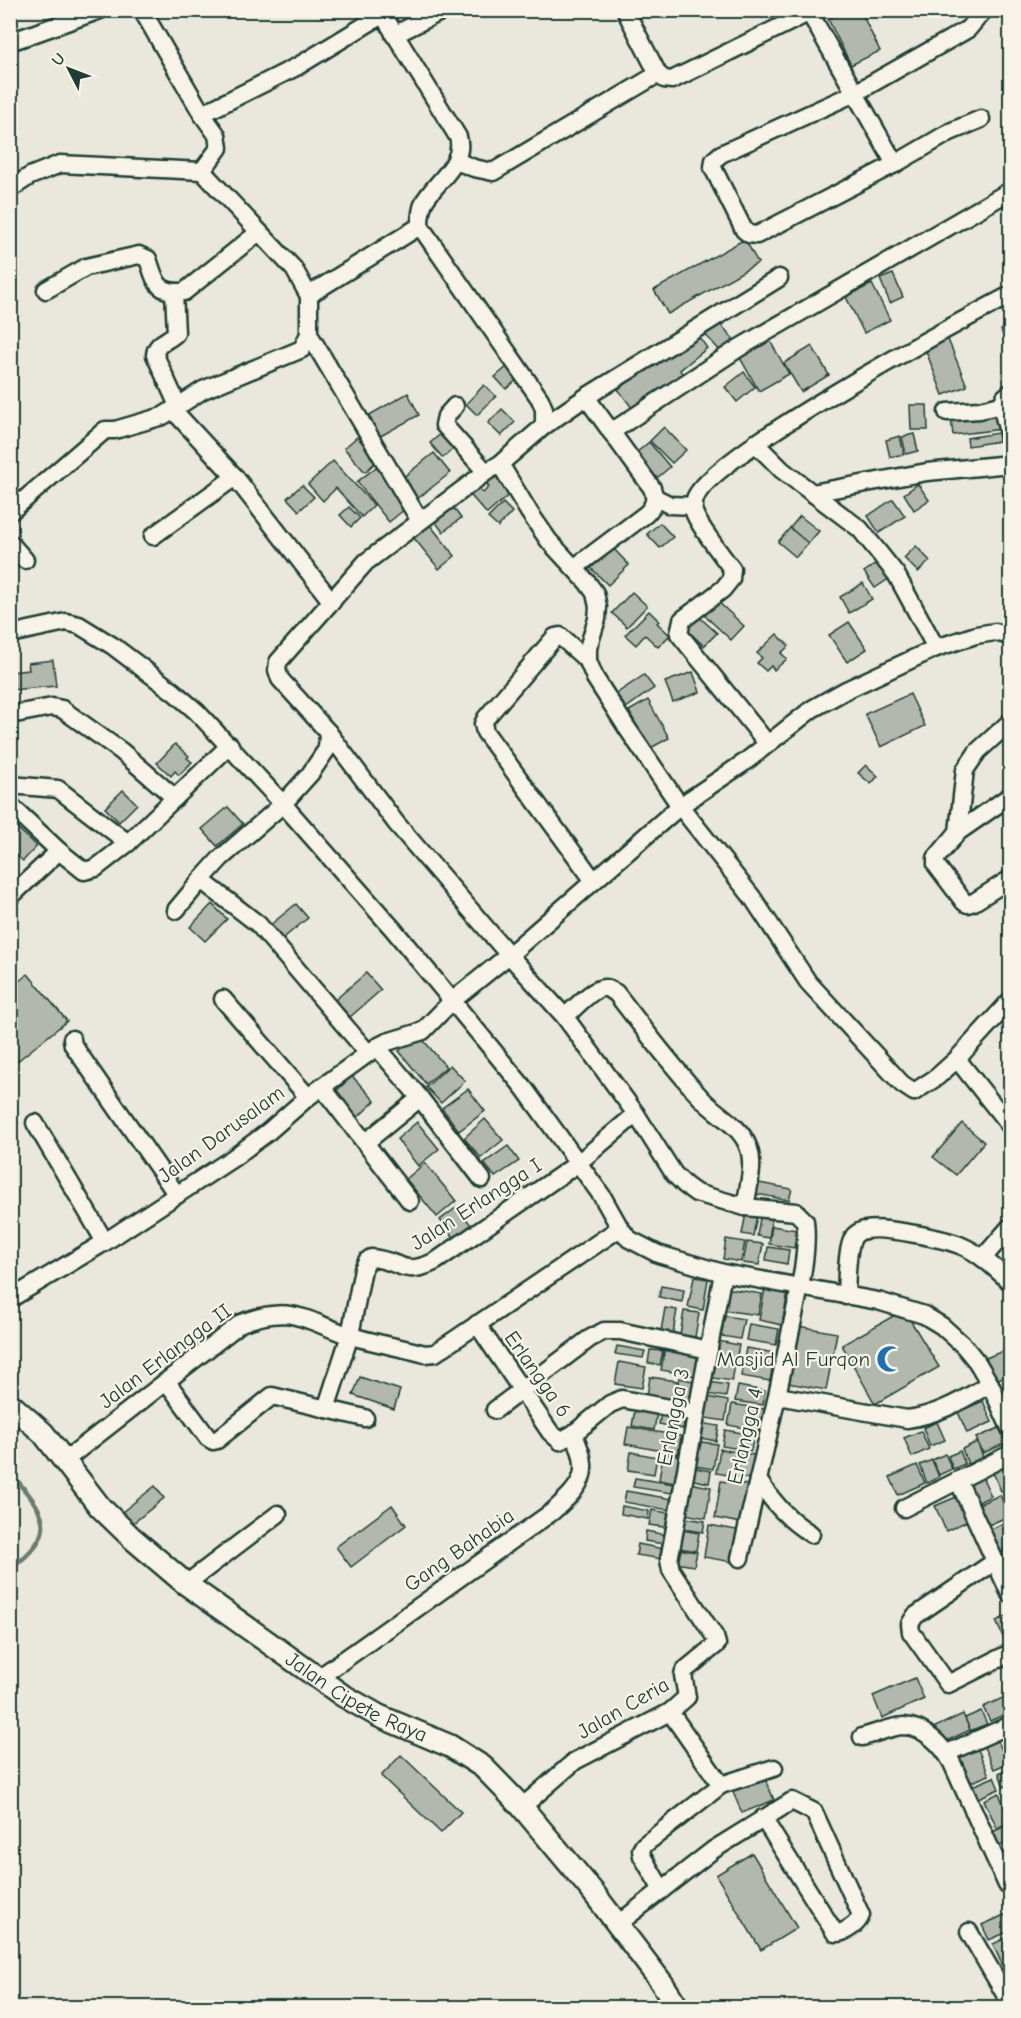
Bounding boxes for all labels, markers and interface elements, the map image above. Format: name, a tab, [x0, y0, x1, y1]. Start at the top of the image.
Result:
north arrow	[39, 39, 99, 99]
text: U	[48, 50, 69, 70]
street label: Jalan Darusalam	[153, 1080, 289, 1188]
street label: Jalan Erlangga I	[406, 1153, 546, 1255]
street label: Jalan Erlangga II	[94, 1299, 236, 1413]
street label: Erlangga 6	[500, 1326, 576, 1422]
mosque icon: Masjid Al Furqon	[875, 1344, 905, 1374]
place label: Masjid Al Furqon	[717, 1347, 870, 1371]
street label: Erlangga 3	[652, 1366, 694, 1468]
street label: Erlangga 4	[722, 1385, 768, 1487]
street label: Gang Bahabia	[400, 1503, 518, 1597]
street label: Jalan Cipete Raya	[281, 1647, 431, 1747]
street label: Jalan Ceria	[573, 1672, 673, 1744]

